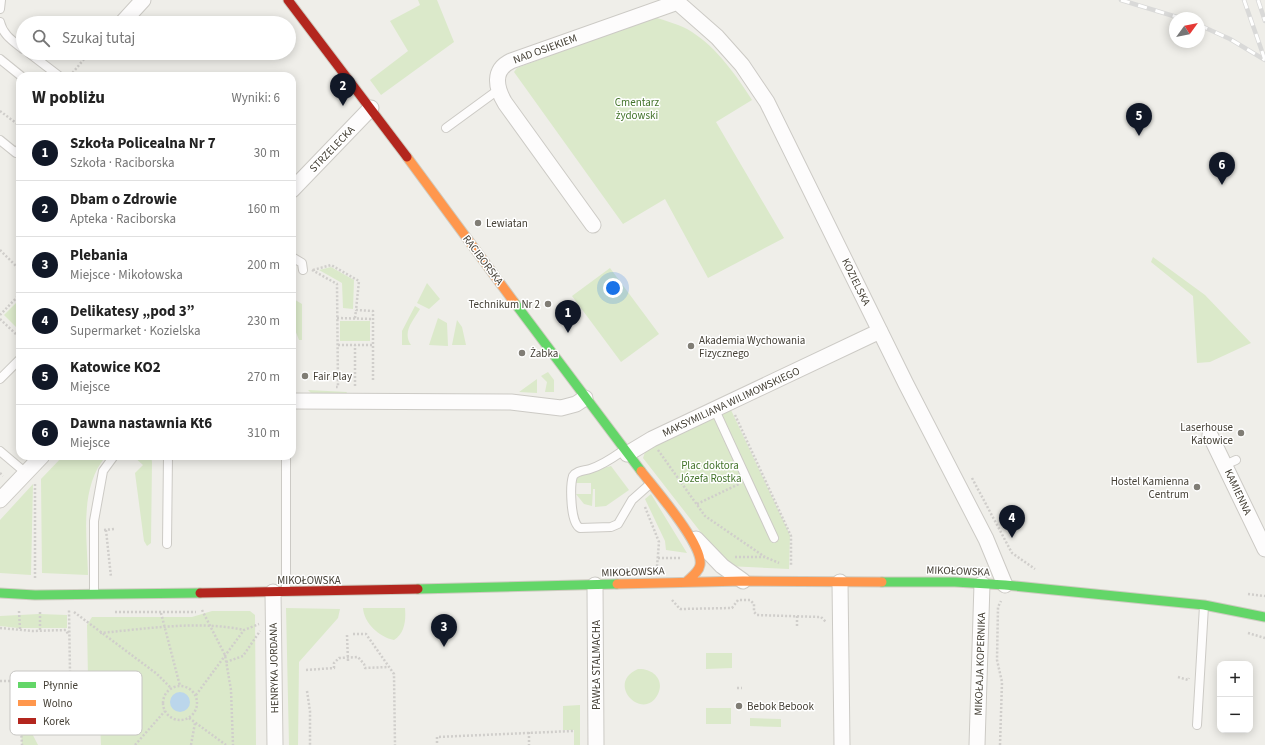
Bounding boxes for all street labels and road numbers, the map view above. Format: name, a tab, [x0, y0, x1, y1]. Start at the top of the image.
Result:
street label: NAD OSIEKIEM	[511, 30, 579, 68]
street label: STRZELECKA	[306, 123, 358, 175]
street label: RACIBORSKA	[459, 232, 507, 288]
street label: KOZIELSKA	[838, 256, 874, 308]
street label: MAKSYMILIANA WILIMOWSKIEGO	[660, 363, 802, 441]
street label: KAMIENNA	[1221, 467, 1255, 517]
street label: MIKOŁOWSKA	[926, 562, 990, 580]
street label: MIKOŁOWSKA	[601, 563, 665, 581]
street label: MIKOŁOWSKA	[277, 573, 341, 588]
street label: MIKOŁAJA KOPERNIKA	[971, 612, 989, 716]
street label: PAWŁA STALMACHA	[589, 620, 604, 710]
street label: HENRYKA JORDANA	[266, 623, 282, 713]

